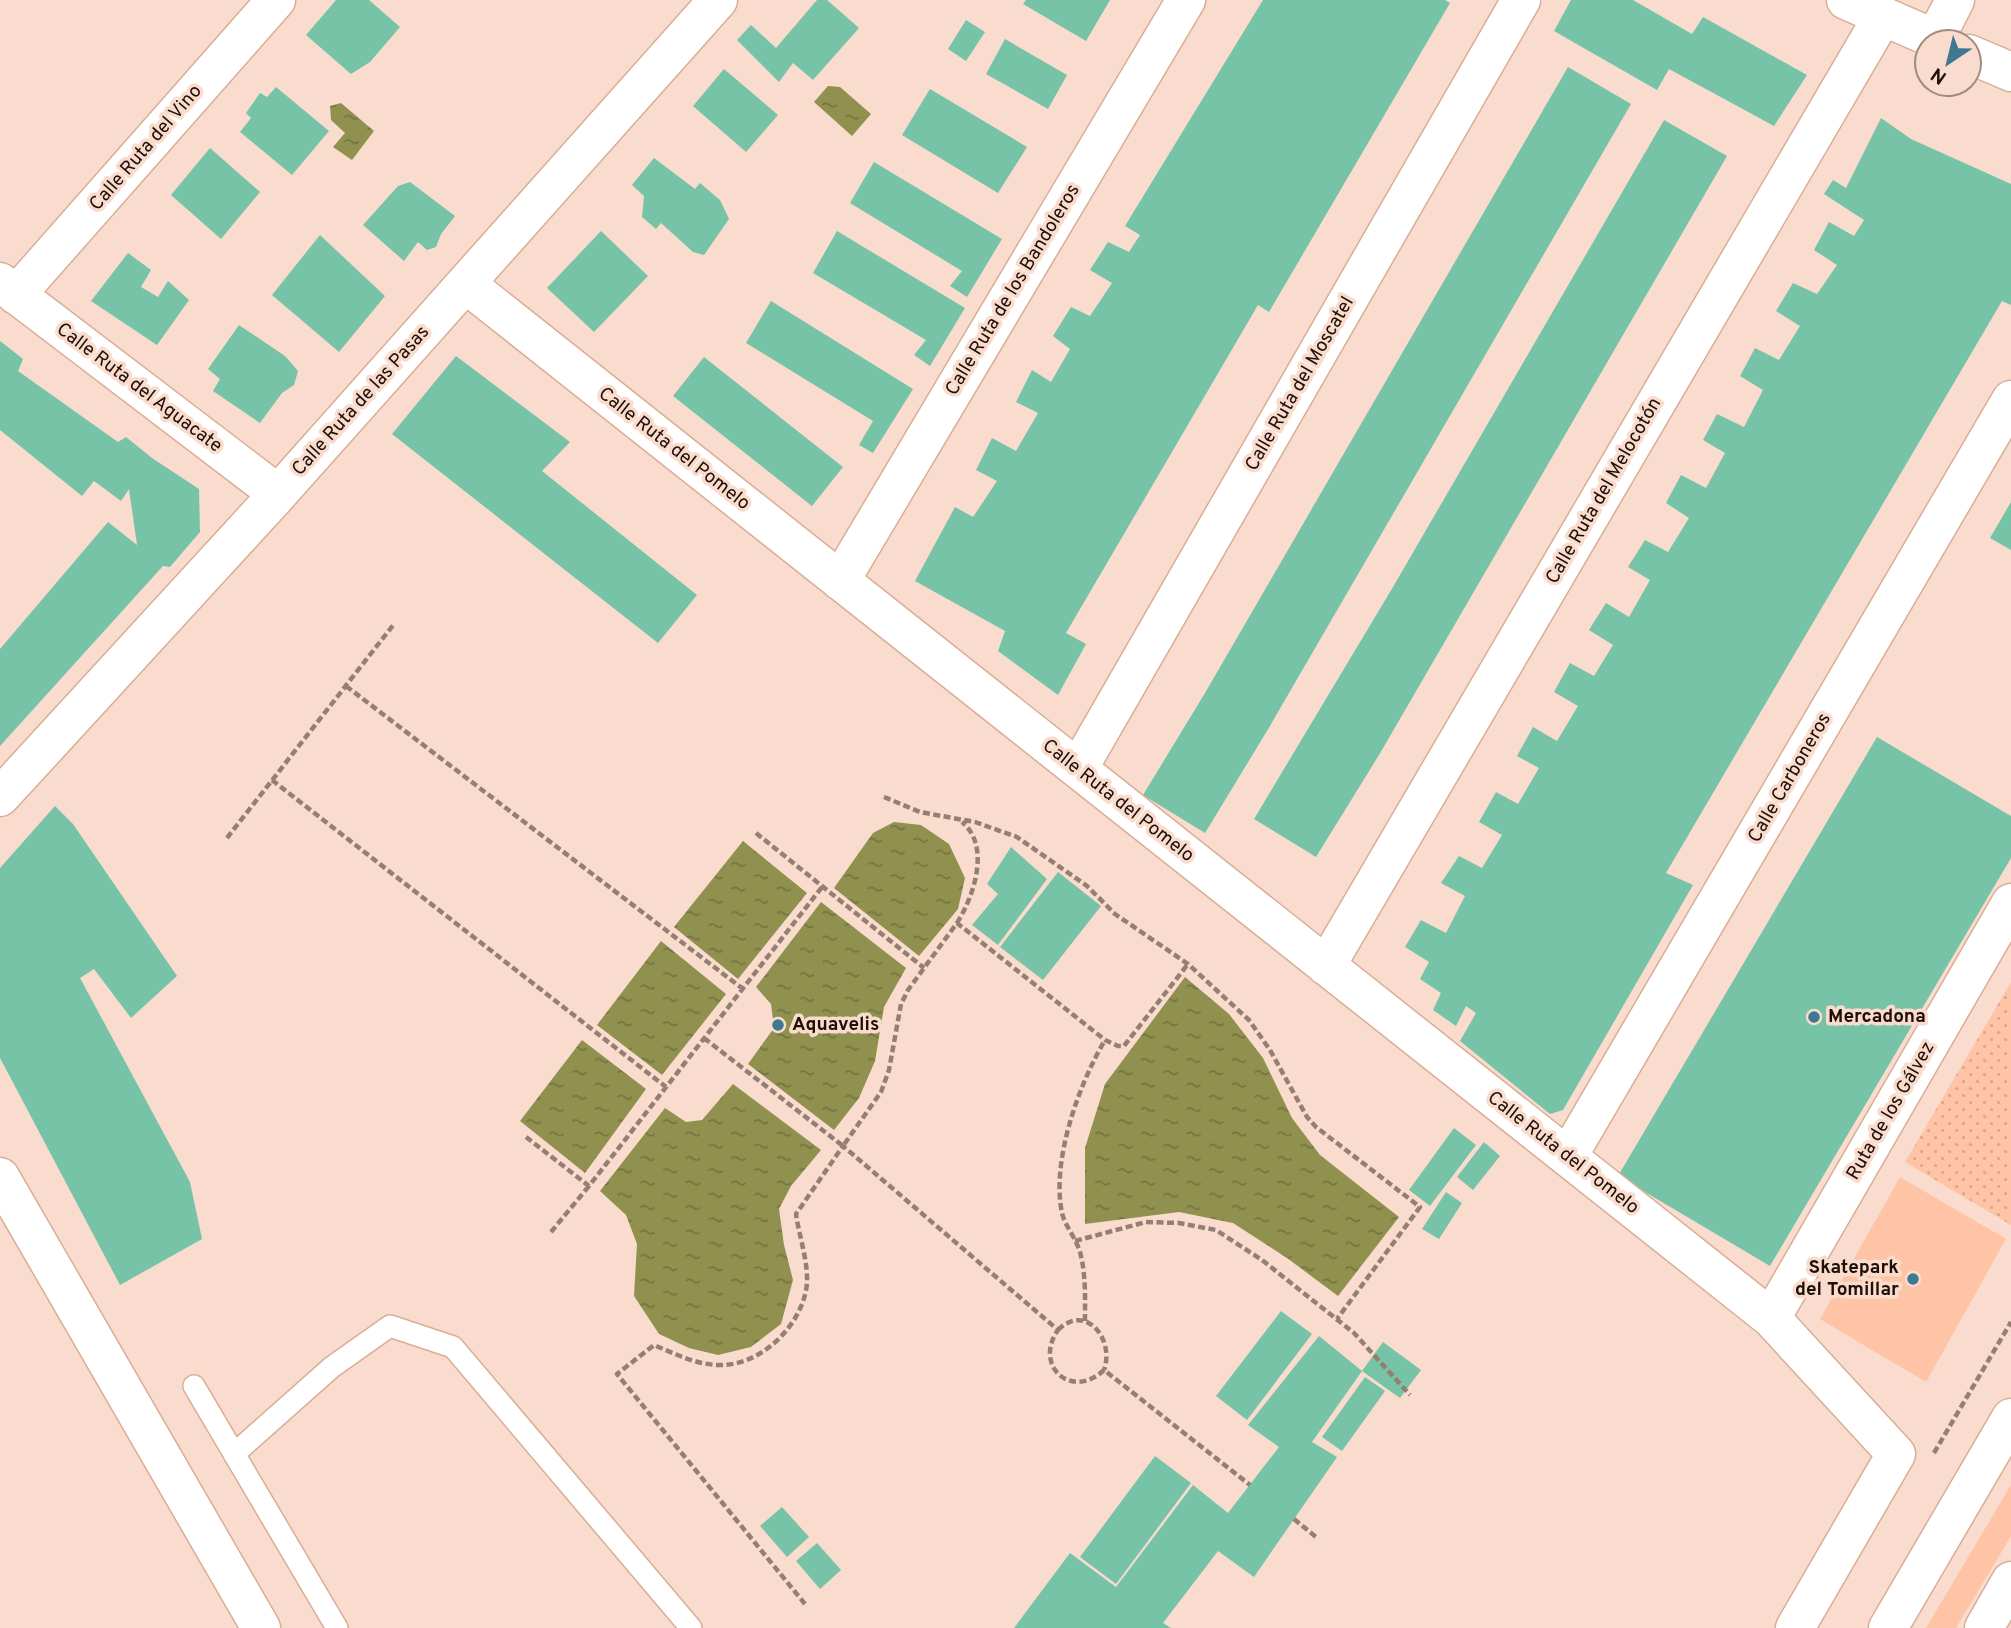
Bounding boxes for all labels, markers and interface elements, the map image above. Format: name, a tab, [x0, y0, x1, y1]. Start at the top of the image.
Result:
north arrow	[1913, 28, 1983, 98]
text: N	[1927, 62, 1952, 89]
street label: Calle Ruta del Vino	[85, 80, 207, 216]
street label: Calle Ruta de los Bandoleros	[940, 180, 1086, 400]
street label: Calle Ruta del Moscatel	[1240, 293, 1360, 475]
street label: Calle Ruta del Aguacate	[51, 318, 227, 458]
street label: Calle Ruta de las Pasas	[287, 321, 435, 481]
street label: Calle Ruta del Pomelo	[593, 382, 755, 516]
street label: Calle Ruta del Melocotón	[1541, 393, 1667, 589]
street label: Calle Carboneros	[1743, 709, 1837, 847]
street label: Calle Ruta del Pomelo	[1037, 734, 1199, 868]
place label: Mercadona	[1828, 1005, 1926, 1029]
marker: Mercadona	[1806, 1009, 1822, 1025]
place label: Aquavelis	[792, 1013, 879, 1037]
marker: Aquavelis	[770, 1017, 786, 1033]
street label: Ruta de los Gálvez	[1842, 1037, 1940, 1185]
street label: Calle Ruta del Pomelo	[1482, 1086, 1644, 1220]
place label: Skatepark del Tomillar	[1795, 1256, 1899, 1302]
marker: Skatepark del Tomillar	[1905, 1271, 1921, 1287]

